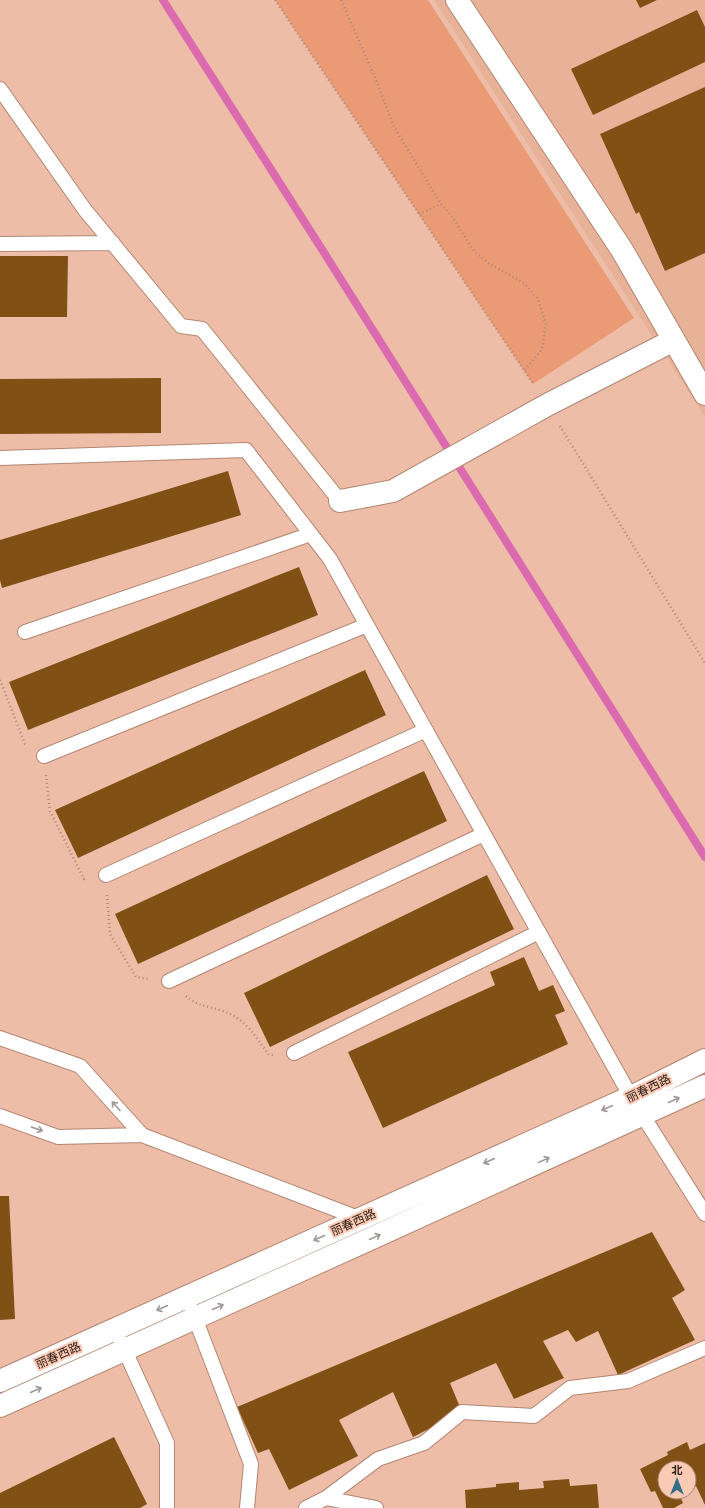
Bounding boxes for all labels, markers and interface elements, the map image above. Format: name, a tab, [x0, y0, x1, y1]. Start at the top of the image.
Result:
street label: 丽春西路	[622, 1069, 674, 1107]
one-way arrow	[667, 1096, 679, 1103]
one-way arrow	[112, 1101, 121, 1111]
one-way arrow	[601, 1105, 613, 1112]
one-way arrow	[30, 1126, 42, 1134]
one-way arrow	[538, 1155, 550, 1163]
one-way arrow	[483, 1158, 495, 1165]
street label: 丽春西路	[327, 1204, 379, 1240]
one-way arrow	[368, 1233, 380, 1240]
one-way arrow	[313, 1234, 325, 1242]
one-way arrow	[212, 1303, 224, 1311]
one-way arrow	[157, 1305, 169, 1312]
street label: 丽春西路	[32, 1337, 84, 1373]
one-way arrow	[29, 1385, 41, 1393]
north arrow	[657, 1460, 697, 1500]
text: 北	[672, 1462, 683, 1478]

